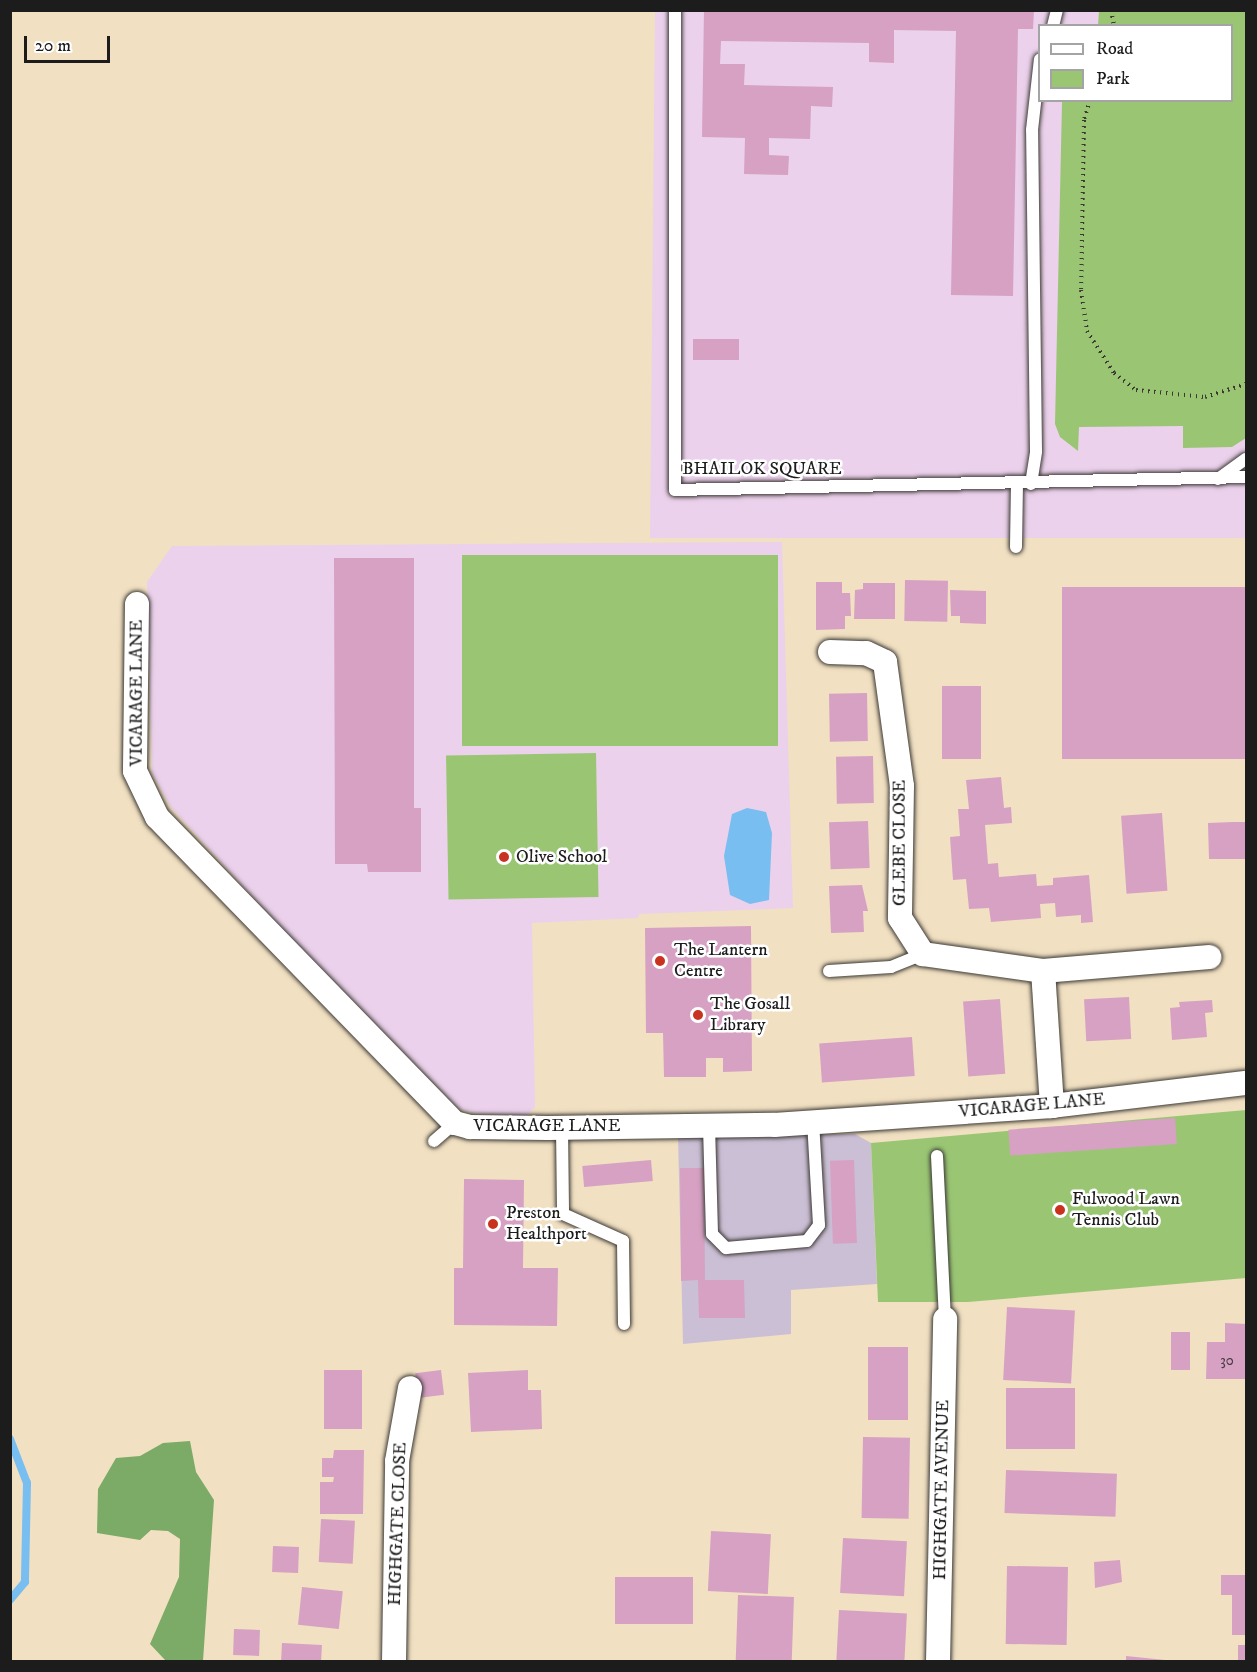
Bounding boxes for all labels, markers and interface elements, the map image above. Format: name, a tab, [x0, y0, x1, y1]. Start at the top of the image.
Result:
scale bar	[27, 24, 112, 62]
legend	[1038, 24, 1233, 102]
text: 20 m	[35, 35, 71, 57]
text: Road	[1096, 38, 1133, 60]
text: Park	[1096, 68, 1130, 90]
street label: BHAILOK SQUARE	[682, 458, 842, 480]
street label: VICARAGE LANE	[126, 620, 148, 766]
street label: GLEBE CLOSE	[889, 780, 911, 906]
place label: Olive School	[516, 846, 607, 868]
marker: Olive School	[497, 850, 511, 864]
place label: The Lantern Centre	[674, 940, 768, 982]
marker: The Lantern Centre	[651, 952, 669, 970]
place label: The Gosall Library	[710, 994, 790, 1036]
marker: The Gosall Library	[691, 1008, 705, 1022]
street label: VICARAGE LANE	[958, 1089, 1106, 1123]
street label: VICARAGE LANE	[474, 1115, 620, 1137]
place label: Fulwood Lawn Tennis Club	[1072, 1189, 1180, 1232]
place label: Preston Healthport	[506, 1203, 587, 1246]
marker: Fulwood Lawn Tennis Club	[1053, 1203, 1067, 1217]
marker: Preston Healthport	[484, 1215, 502, 1233]
house number: 30	[1220, 1352, 1234, 1370]
street label: HIGHGATE AVENUE	[930, 1400, 954, 1580]
street label: HIGHGATE CLOSE	[384, 1442, 412, 1606]

